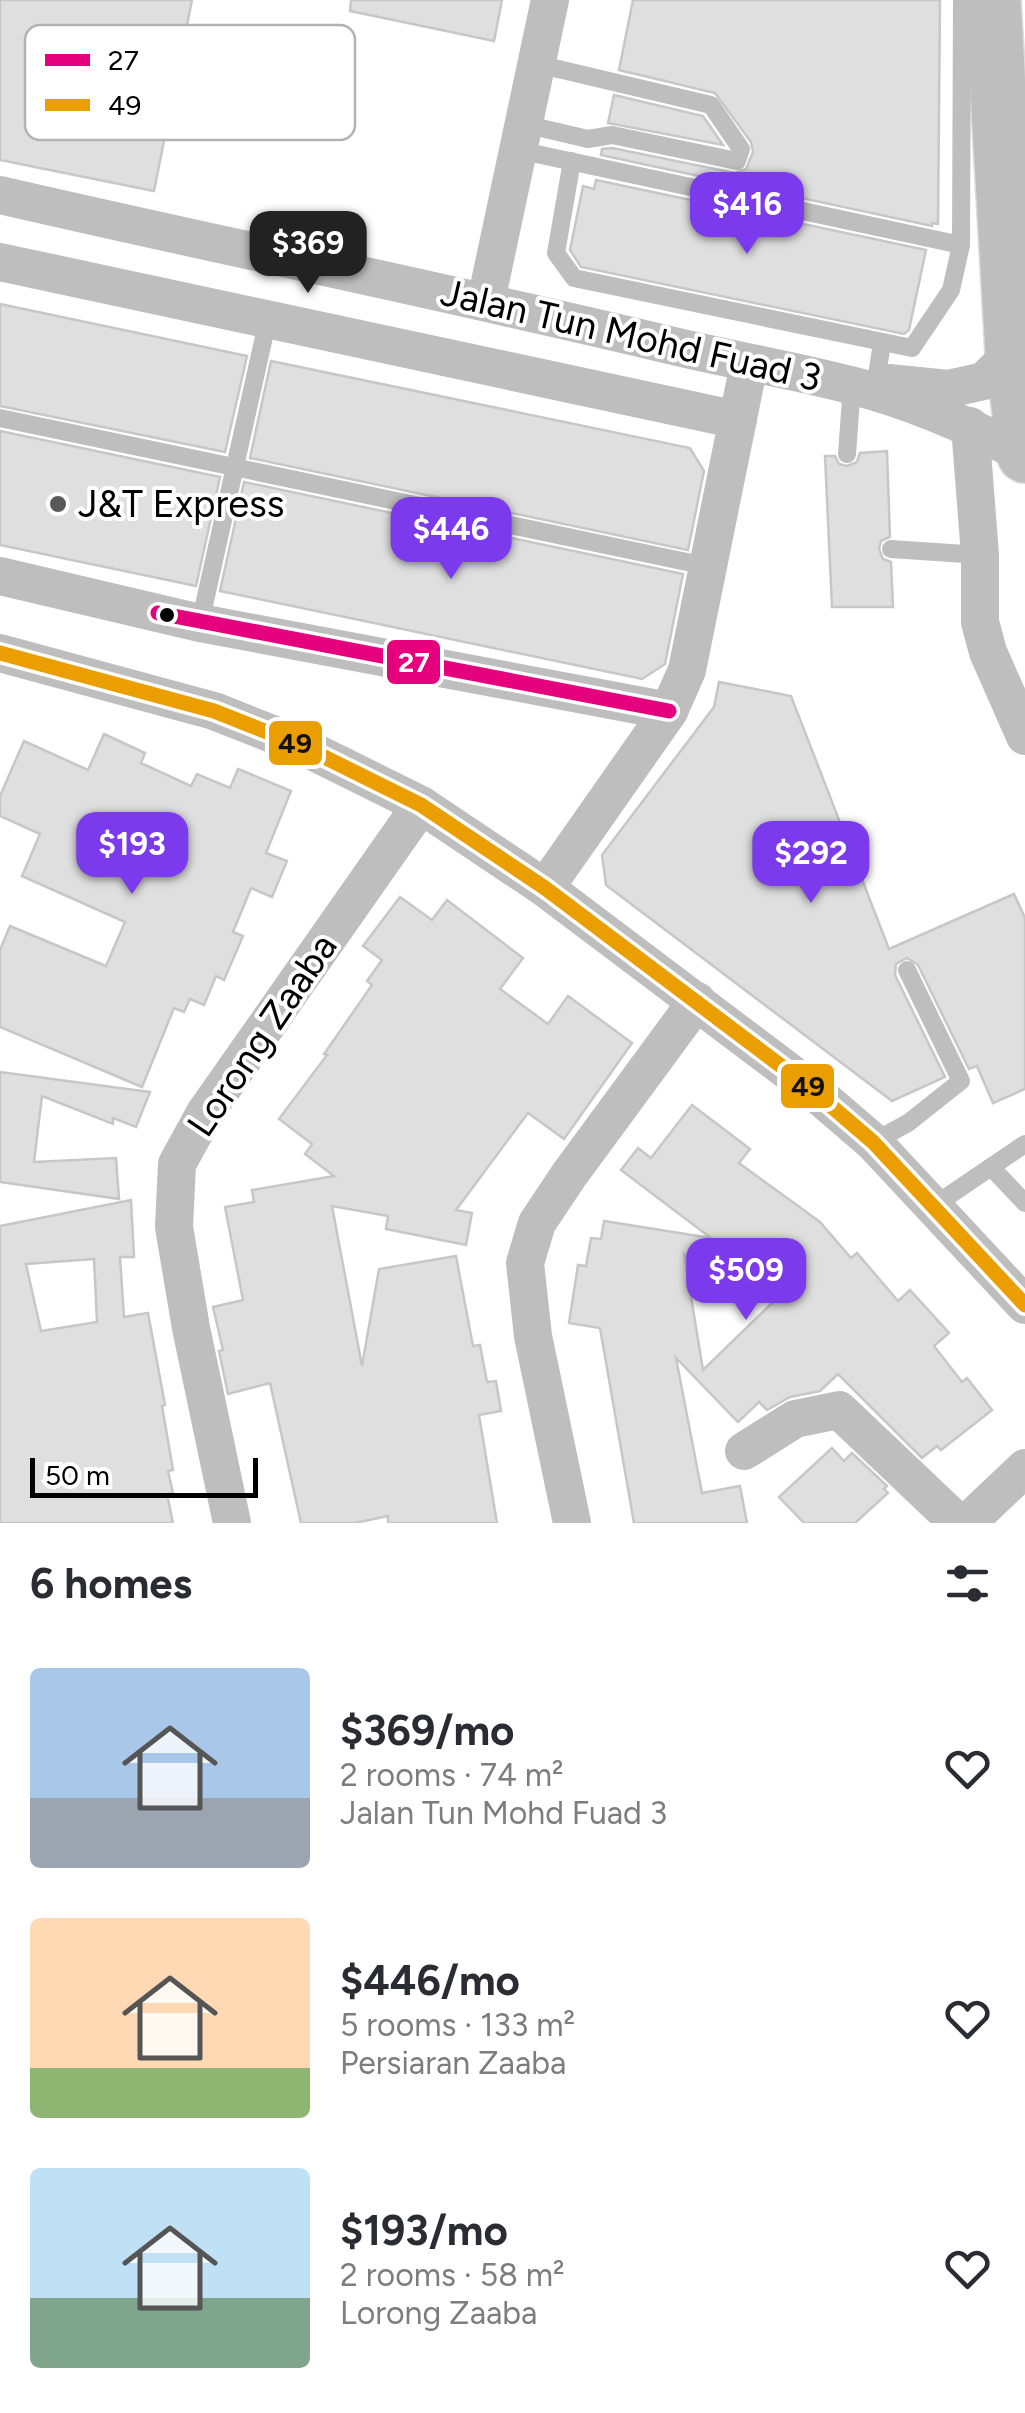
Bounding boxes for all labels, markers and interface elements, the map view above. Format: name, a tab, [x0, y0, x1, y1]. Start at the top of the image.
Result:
legend	[25, 25, 355, 140]
text: 27	[108, 43, 139, 77]
text: 49	[108, 88, 141, 122]
pin: $416	[688, 172, 806, 257]
text: $416	[712, 185, 782, 223]
pin: $369	[249, 211, 367, 296]
text: $369	[272, 224, 344, 262]
street label: Jalan Tun Mohd Fuad 3	[437, 269, 825, 401]
place label: J&T Express	[78, 481, 284, 527]
marker: J&T Express	[47, 493, 69, 515]
pin: $446	[392, 497, 510, 582]
text: $446	[413, 510, 489, 548]
unlabelled marker	[157, 605, 177, 625]
line badge: 27	[385, 638, 442, 686]
text: 27	[398, 645, 430, 679]
line badge: 49	[267, 719, 324, 767]
text: 49	[278, 726, 312, 760]
pin: $193	[73, 812, 191, 897]
pin: $292	[752, 821, 870, 906]
text: $193	[98, 825, 166, 863]
text: $292	[774, 834, 848, 872]
street label: Lorong Zaaba	[177, 925, 347, 1145]
line badge: 49	[779, 1062, 836, 1110]
text: 49	[791, 1069, 825, 1103]
pin: $509	[687, 1238, 805, 1323]
text: $509	[708, 1251, 784, 1289]
scale bar	[30, 1453, 258, 1498]
text: 50 m	[45, 1458, 110, 1492]
icon: filters	[940, 1556, 995, 1611]
text: 6 homes	[30, 1558, 192, 1609]
text: $369/mo	[340, 1705, 515, 1756]
icon: home	[110, 1708, 230, 1828]
icon: heart	[940, 1741, 995, 1796]
text: 2 rooms · 74 m²	[340, 1756, 564, 1794]
text: Jalan Tun Mohd Fuad 3	[340, 1794, 667, 1832]
text: $446/mo	[340, 1955, 520, 2006]
icon: home	[110, 1958, 230, 2078]
icon: heart	[940, 1991, 995, 2046]
text: 5 rooms · 133 m²	[340, 2006, 575, 2044]
text: Persiaran Zaaba	[340, 2044, 566, 2082]
text: $193/mo	[340, 2205, 508, 2256]
icon: home	[110, 2208, 230, 2328]
icon: heart	[940, 2241, 995, 2296]
text: 2 rooms · 58 m²	[340, 2256, 565, 2294]
text: Lorong Zaaba	[340, 2294, 537, 2332]

